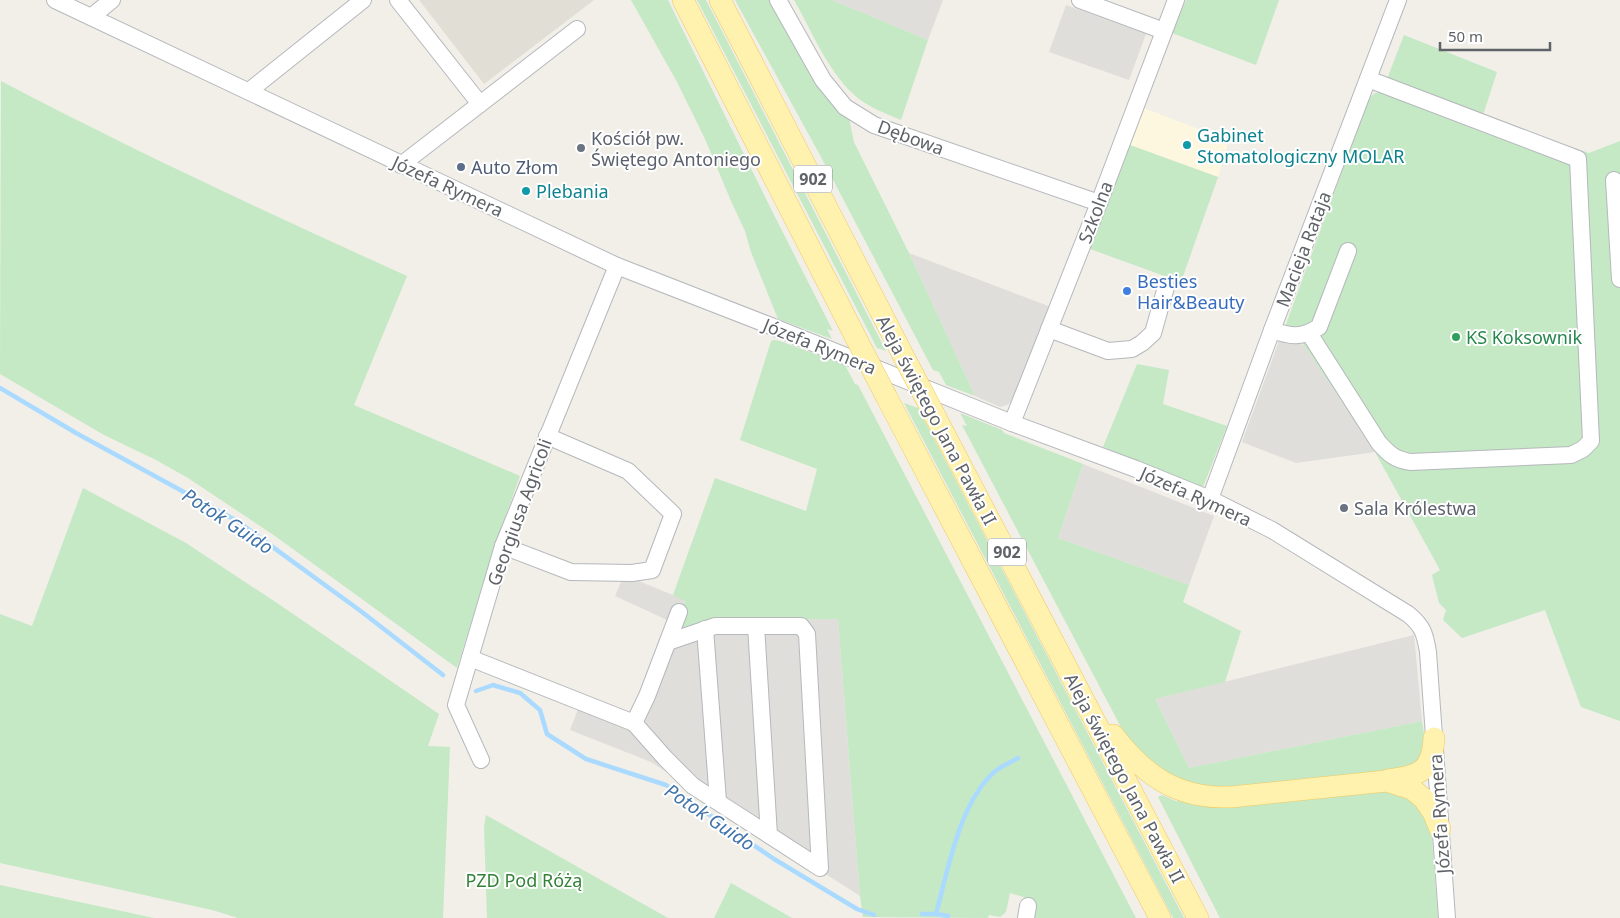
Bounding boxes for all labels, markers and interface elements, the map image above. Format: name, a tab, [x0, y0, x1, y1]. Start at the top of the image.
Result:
scale bar	[1440, 20, 1550, 52]
text: 50 m	[1448, 26, 1483, 46]
street label: Dębowa	[874, 114, 948, 160]
place label: Gabinet Stomatologiczny MOLAR	[1197, 123, 1404, 168]
place label: Kościół pw. Świętego Antoniego	[591, 126, 761, 171]
marker: Gabinet Stomatologiczny MOLAR	[1181, 139, 1193, 151]
marker: Kościół pw. Świętego Antoniego	[575, 142, 587, 154]
street label: Józefa Rymera	[387, 149, 507, 222]
place label: Auto Złom	[471, 155, 558, 179]
marker: Auto Złom	[455, 161, 467, 173]
road number: 902	[794, 165, 832, 192]
street label: Szkolna	[1072, 177, 1118, 247]
place label: Plebania	[536, 179, 609, 203]
marker: Plebania	[520, 185, 532, 197]
street label: Macieja Rataja	[1270, 188, 1336, 310]
place label: Besties Hair&Beauty	[1137, 269, 1245, 314]
marker: Besties Hair&Beauty	[1121, 285, 1133, 297]
street label: Aleja świętego Jana Pawła II	[871, 311, 1003, 529]
street label: Józefa Rymera	[758, 312, 880, 380]
place label: KS Koksownik	[1466, 325, 1582, 349]
marker: KS Koksownik	[1450, 331, 1462, 343]
street label: Georgiusa Agricoli	[481, 435, 557, 589]
street label: Józefa Rymera	[1135, 460, 1256, 531]
water label: Potok Guido	[178, 482, 278, 560]
place label: Sala Królestwa	[1354, 496, 1477, 520]
marker: Sala Królestwa	[1338, 502, 1350, 514]
road number: 902	[988, 538, 1026, 566]
street label: Aleja świętego Jana Pawła II	[1059, 669, 1191, 887]
street label: Józefa Rymera	[1423, 753, 1455, 877]
water label: Potok Guido	[660, 777, 760, 857]
park label: PZD Pod Różą	[466, 868, 582, 892]

